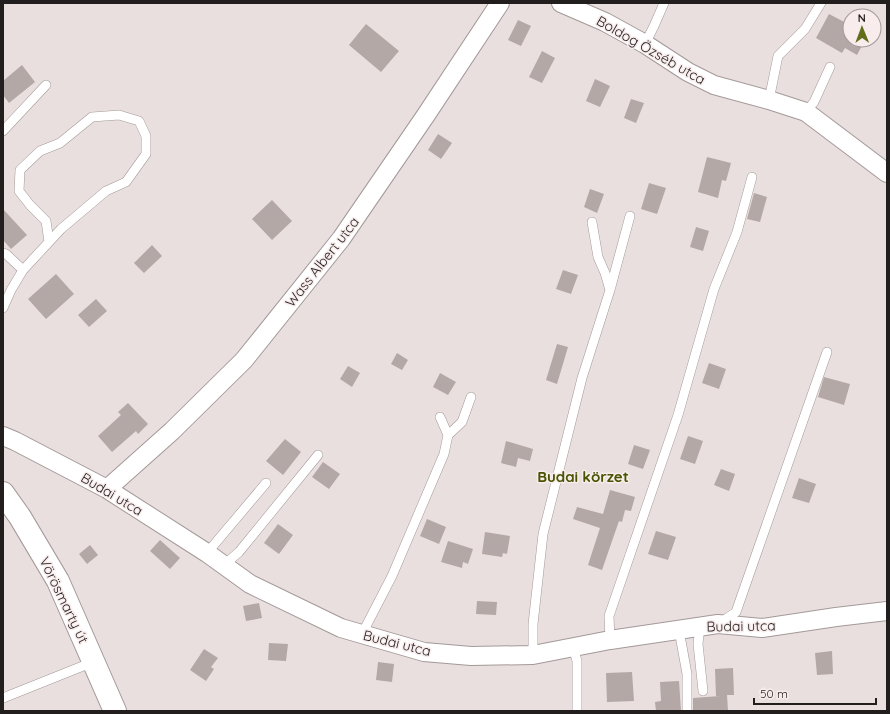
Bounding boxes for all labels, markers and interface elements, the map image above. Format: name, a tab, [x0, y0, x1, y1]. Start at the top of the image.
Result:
north arrow	[842, 8, 882, 48]
text: N	[858, 11, 866, 25]
street label: Boldog Özséb utca	[593, 12, 709, 88]
street label: Wass Albert utca	[281, 213, 363, 311]
district label: Budai körzet	[537, 467, 629, 486]
street label: Budai utca	[78, 468, 146, 520]
street label: Vörösmarty út	[35, 554, 93, 646]
street label: Budai utca	[706, 616, 776, 636]
street label: Budai utca	[361, 626, 433, 660]
scale bar	[754, 680, 876, 706]
text: 50 m	[760, 686, 788, 701]

